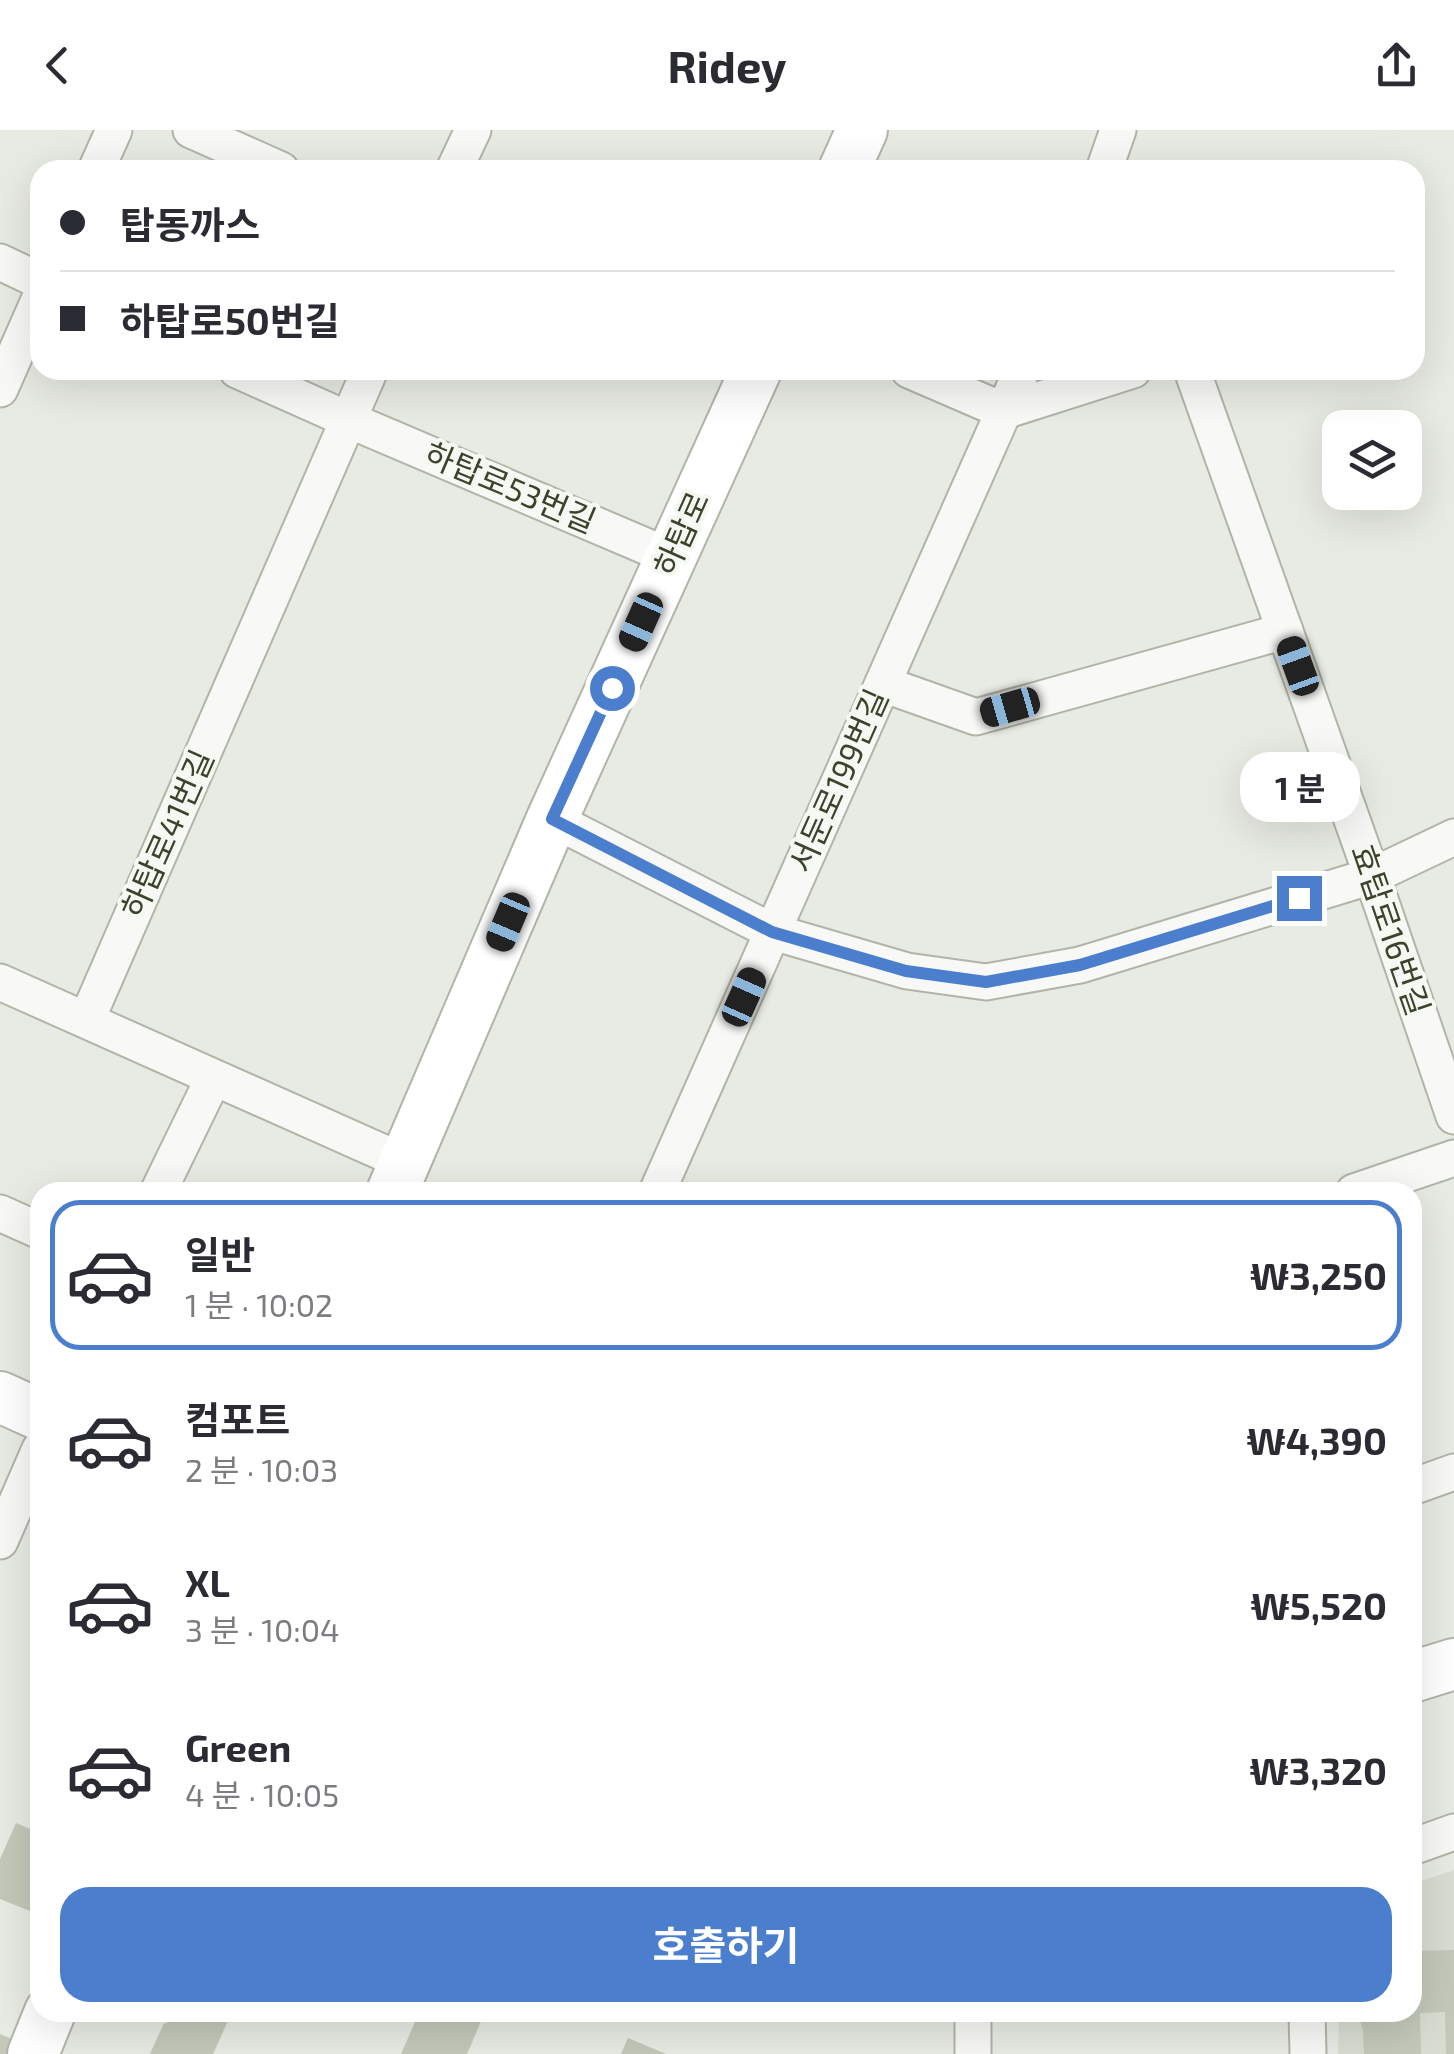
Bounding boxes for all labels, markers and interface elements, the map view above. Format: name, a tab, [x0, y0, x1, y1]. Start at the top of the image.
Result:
icon: back	[30, 38, 85, 93]
text: Ridey	[667, 38, 787, 92]
icon: share	[1369, 38, 1424, 93]
text: 탑동까스	[120, 201, 260, 247]
text: 하탑로50번길	[120, 297, 340, 343]
map controls	[1322, 410, 1422, 510]
button: layers	[1322, 410, 1422, 510]
street label: 하탑로53번길	[420, 433, 602, 539]
street label: 하탑로	[645, 485, 715, 581]
car	[615, 588, 667, 656]
car	[1274, 633, 1322, 699]
route start	[590, 666, 635, 711]
street label: 서둔로199번길	[780, 683, 895, 878]
car	[977, 684, 1043, 730]
street label: 하탑로41번길	[112, 743, 220, 923]
callout: 1 분	[1239, 753, 1359, 823]
text: 1 분	[1275, 768, 1325, 806]
street label: 효탑로16번길	[1345, 839, 1439, 1020]
route end	[1277, 876, 1322, 921]
car	[482, 889, 534, 955]
car	[718, 963, 770, 1031]
icon: car	[65, 1230, 155, 1320]
text: 일반	[185, 1231, 255, 1277]
text: ₩3,250	[1250, 1252, 1387, 1298]
text: 1 분 · 10:02	[185, 1285, 333, 1323]
icon: car	[65, 1395, 155, 1485]
text: 컴포트	[185, 1396, 290, 1442]
text: ₩4,390	[1246, 1417, 1387, 1463]
text: 2 분 · 10:03	[185, 1450, 338, 1488]
text: XL	[185, 1559, 230, 1605]
icon: car	[65, 1560, 155, 1650]
text: ₩5,520	[1251, 1582, 1387, 1628]
text: 3 분 · 10:04	[185, 1610, 340, 1648]
text: Green	[185, 1724, 291, 1770]
icon: car	[65, 1725, 155, 1815]
text: ₩3,320	[1249, 1747, 1387, 1793]
text: 4 분 · 10:05	[185, 1775, 339, 1813]
button: 호출하기	[60, 1887, 1392, 2002]

